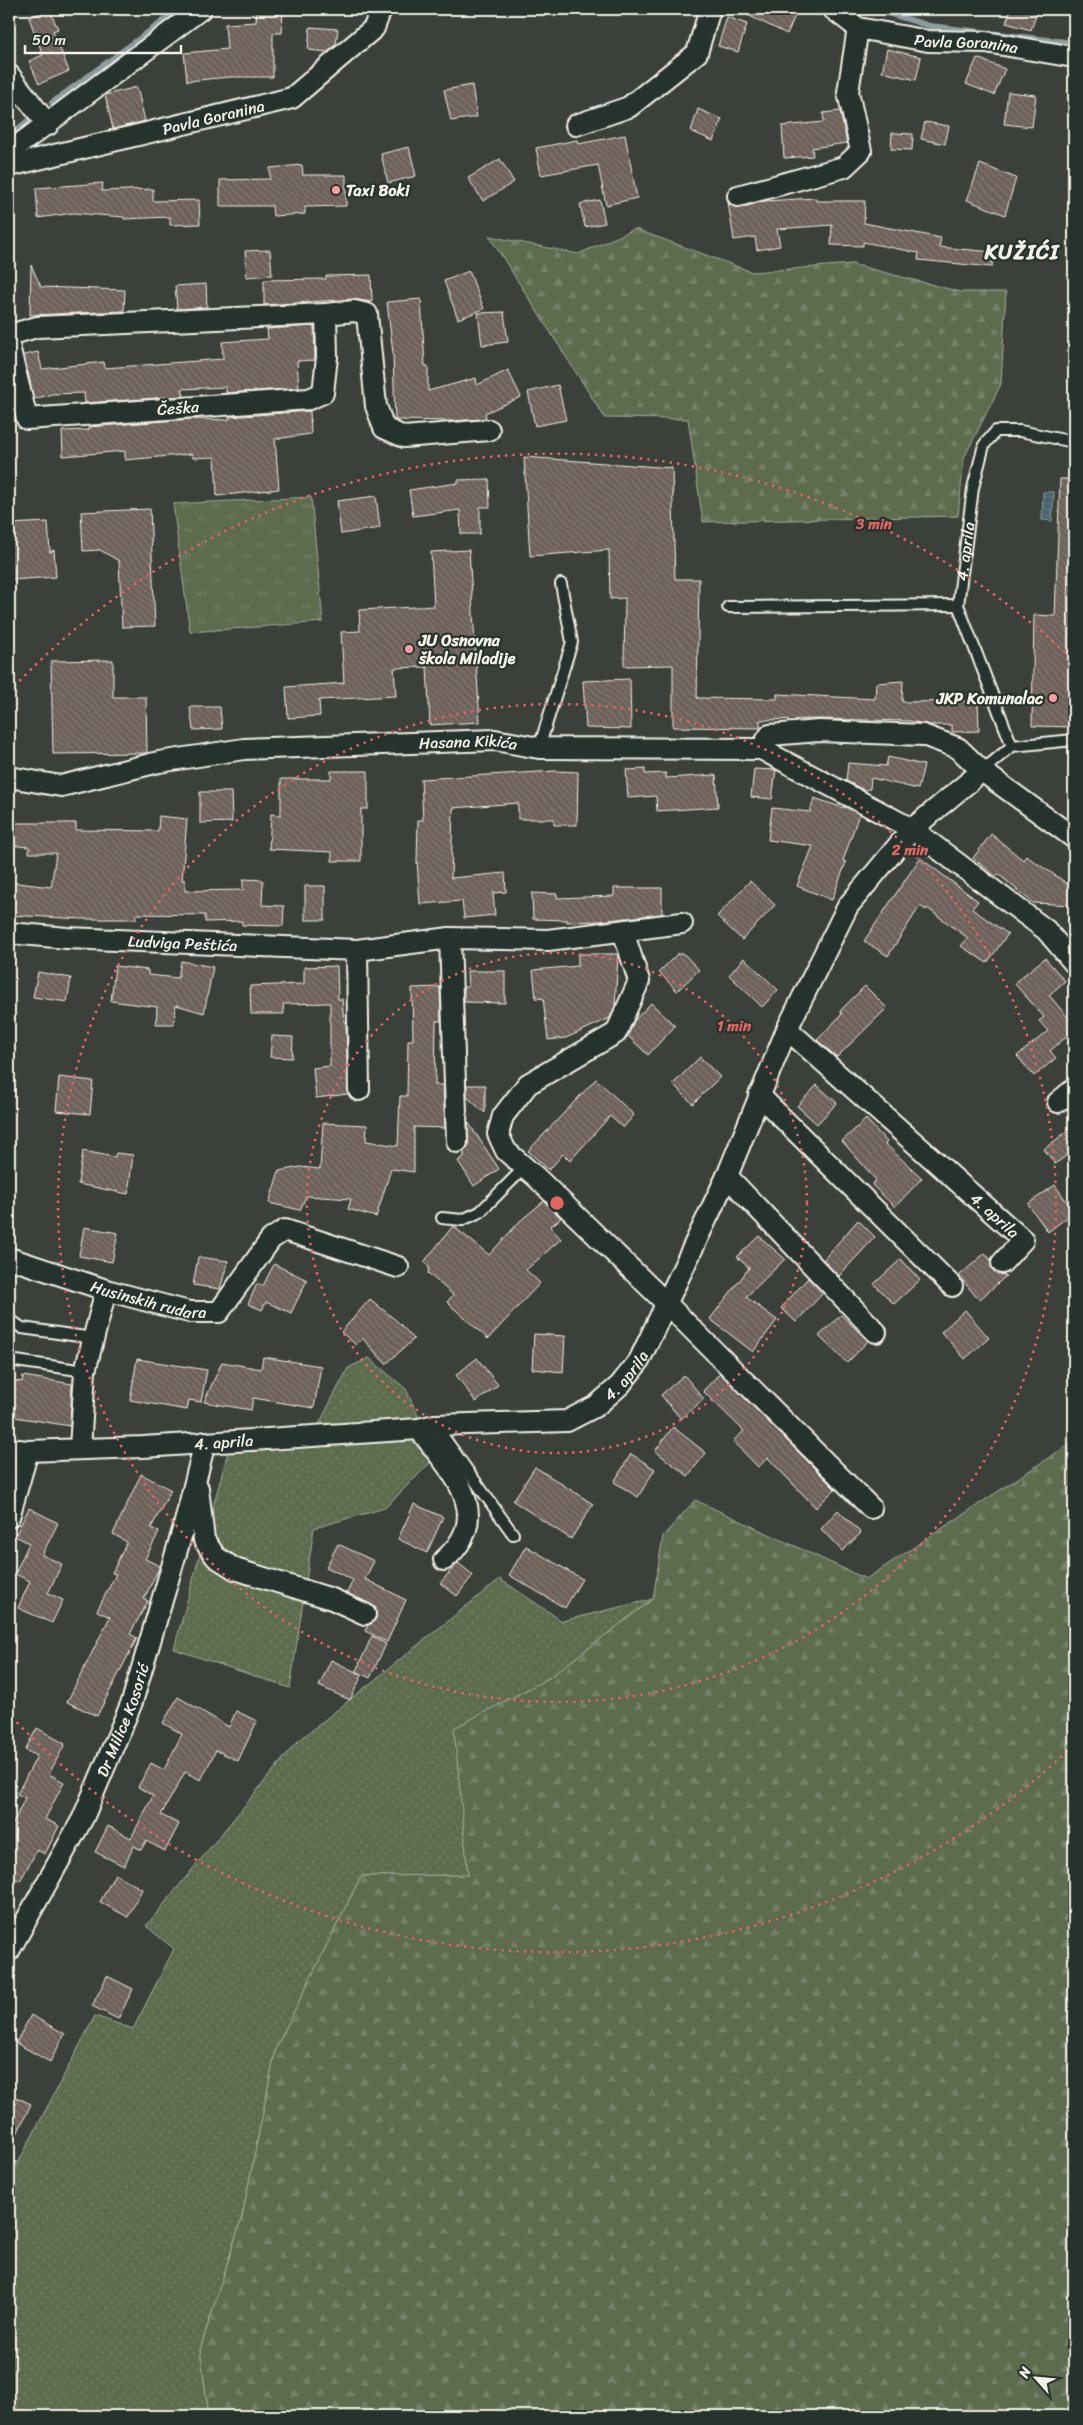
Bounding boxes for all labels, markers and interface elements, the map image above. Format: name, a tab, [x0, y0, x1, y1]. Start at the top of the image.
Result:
scale bar	[25, 22, 181, 54]
street label: Pavla Goranina	[912, 24, 1020, 62]
text: 50 m	[32, 27, 67, 53]
street label: Pavla Goranina	[159, 91, 267, 143]
place label: Taxi Boki	[346, 176, 411, 205]
marker: Taxi Boki	[330, 184, 342, 196]
district label: KUŽIĆI	[984, 233, 1060, 271]
street label: Češka	[156, 392, 201, 424]
text: 3 min	[855, 511, 893, 537]
street label: 4. aprila	[947, 520, 983, 583]
place label: JU Osnovna škola Miladije	[418, 626, 516, 673]
marker: JU Osnovna škola Miladije	[403, 643, 415, 655]
place label: JKP Komunalac	[935, 684, 1044, 713]
marker: JKP Komunalac	[1047, 692, 1059, 704]
street label: Hasana Kikića	[418, 725, 520, 758]
text: 2 min	[891, 837, 929, 863]
street label: Ludviga Peštića	[127, 926, 238, 960]
text: 1 min	[717, 1013, 752, 1039]
street label: 4. aprila	[963, 1184, 1027, 1245]
centre of rings	[548, 1194, 566, 1212]
street label: Husinskih rudara	[87, 1271, 206, 1327]
street label: 4. aprila	[597, 1346, 656, 1408]
street label: 4. aprila	[193, 1425, 254, 1458]
street label: Dr Milice Kosorić	[88, 1658, 158, 1781]
north arrow	[1010, 2352, 1060, 2402]
text: N	[1011, 2362, 1038, 2383]

